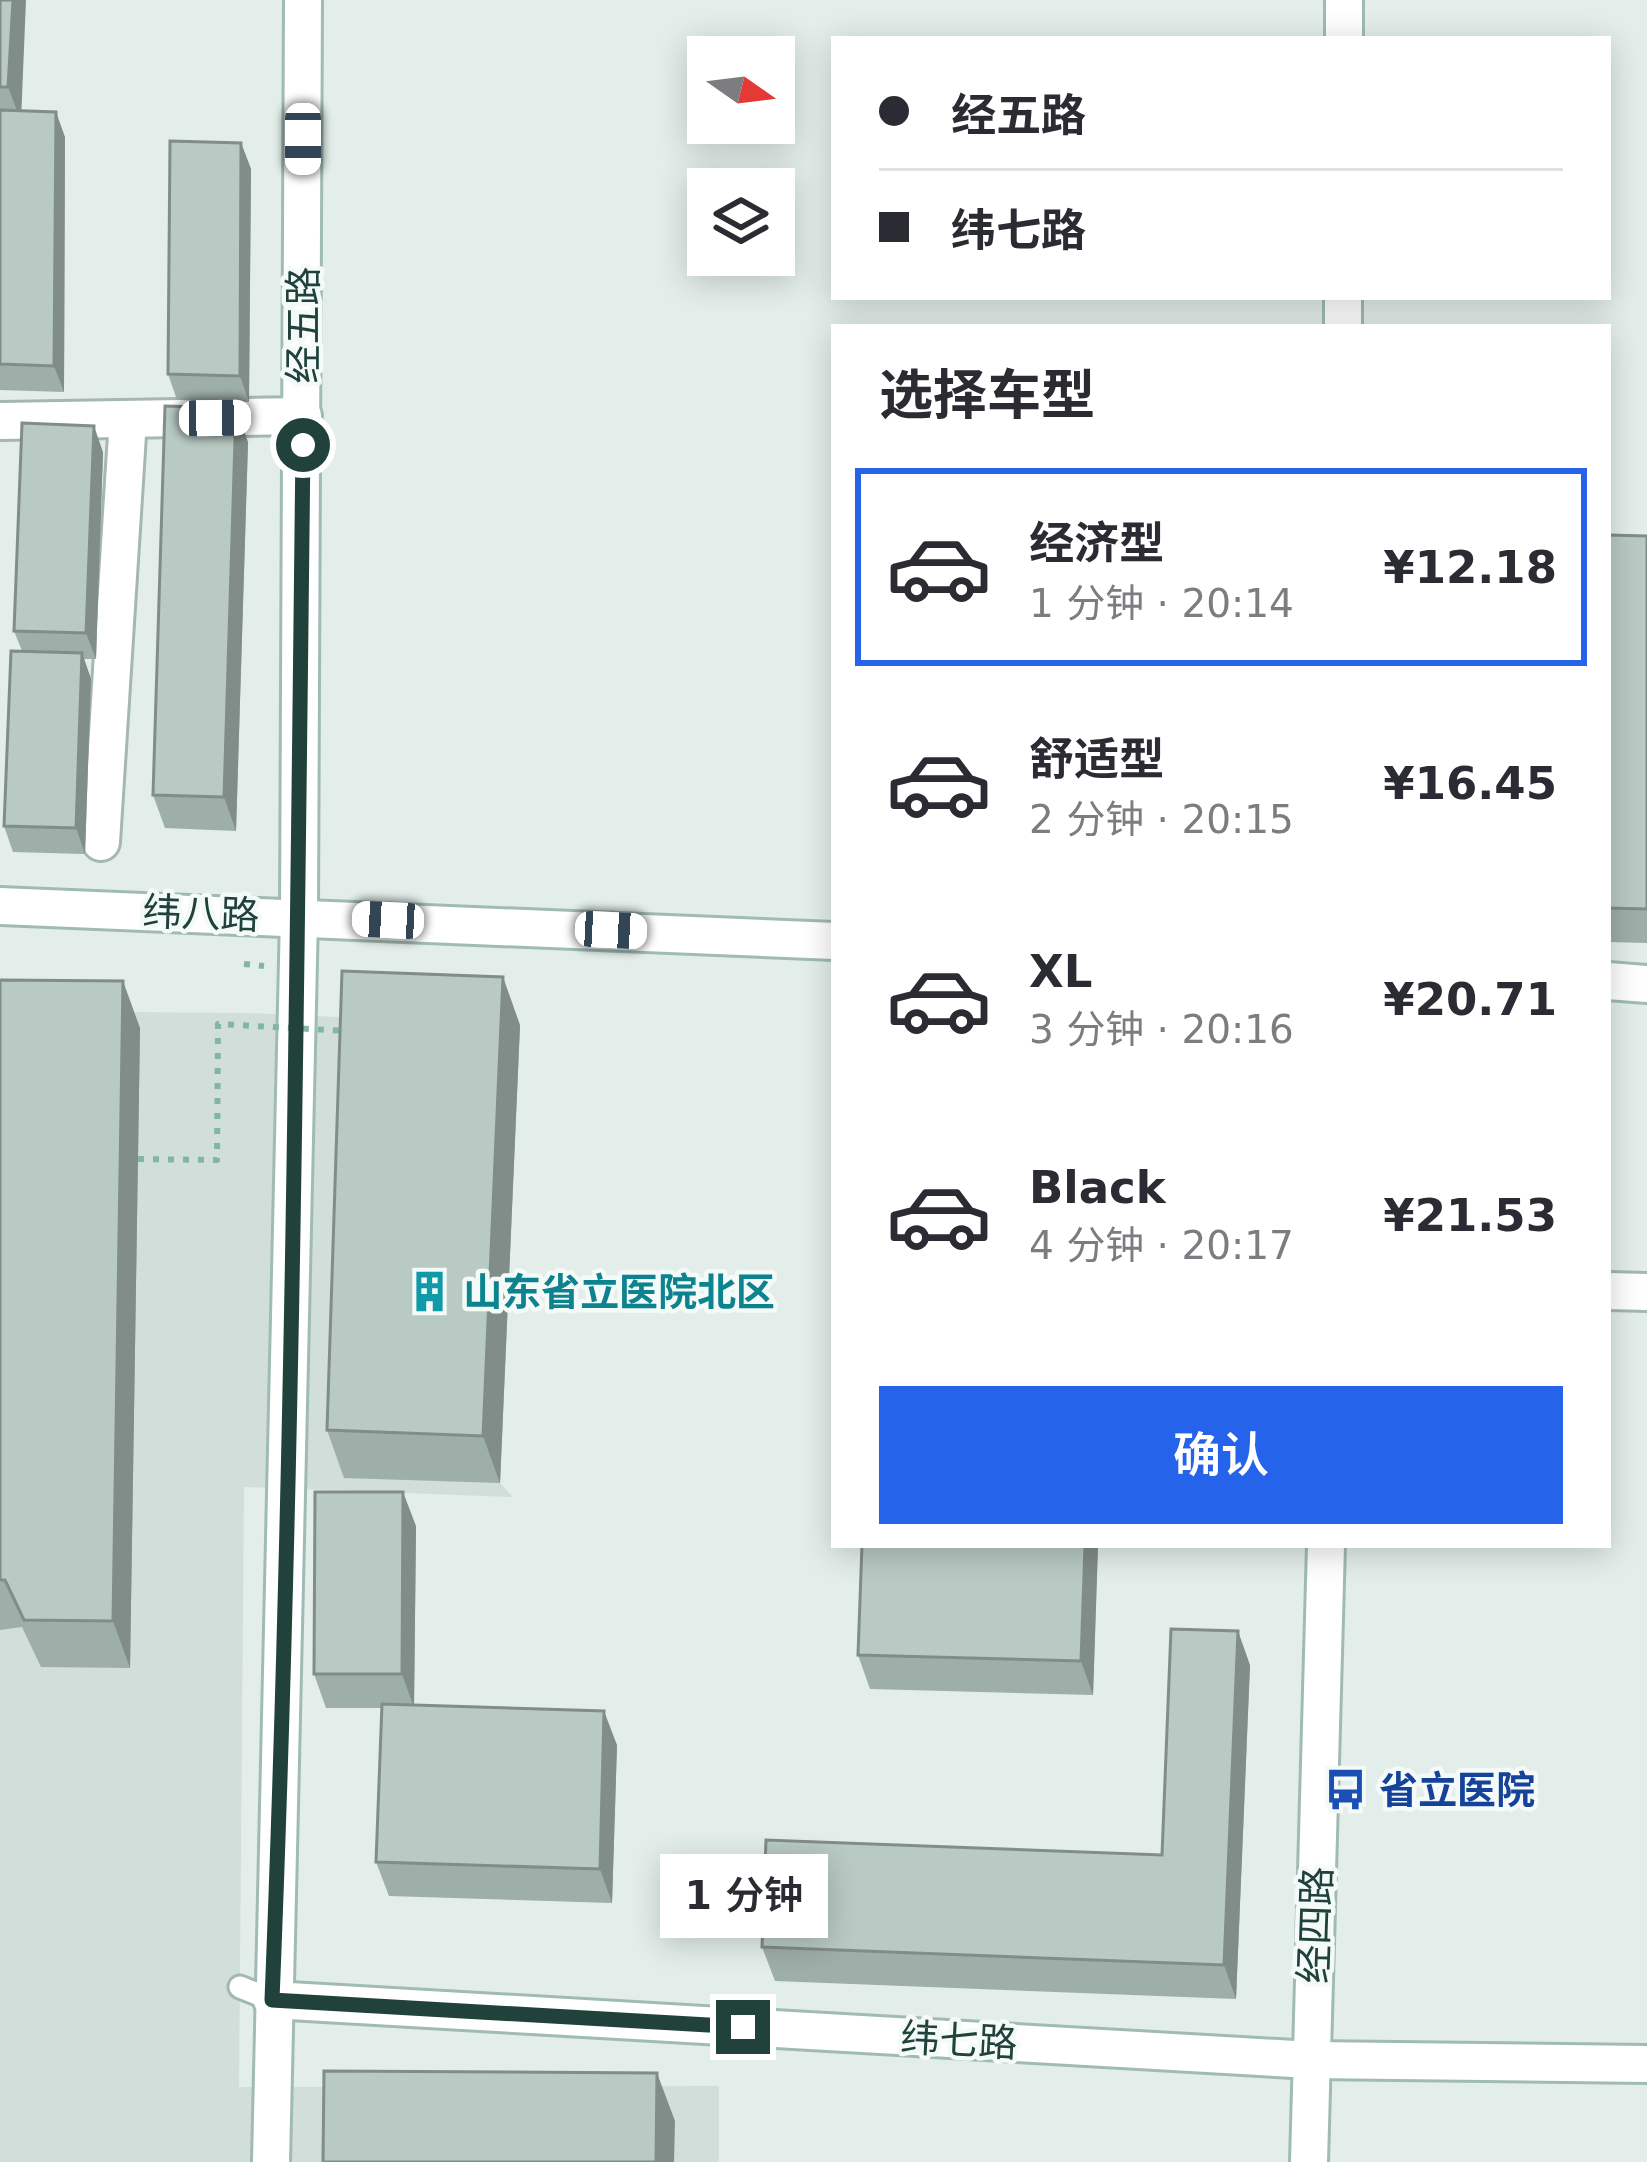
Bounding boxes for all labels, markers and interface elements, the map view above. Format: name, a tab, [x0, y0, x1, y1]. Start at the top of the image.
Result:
north arrow	[687, 36, 795, 144]
map controls	[687, 36, 795, 276]
text: 经五路	[951, 89, 1086, 142]
car	[285, 103, 321, 175]
button: layers	[687, 168, 795, 276]
text: 纬七路	[951, 204, 1086, 257]
street label: 经五路	[281, 266, 326, 384]
text: 选择车型	[879, 364, 1095, 427]
car	[179, 399, 251, 437]
route start	[276, 418, 330, 472]
icon: car	[885, 513, 993, 621]
text: 经济型	[1029, 517, 1164, 570]
text: ¥12.18	[1383, 541, 1557, 594]
text: 1 分钟 · 20:14	[1029, 581, 1294, 626]
icon: car	[885, 729, 993, 837]
text: 舒适型	[1029, 733, 1164, 786]
text: ¥16.45	[1383, 757, 1557, 810]
text: 2 分钟 · 20:15	[1029, 797, 1294, 842]
street label: 纬八路	[142, 889, 260, 938]
car	[351, 900, 425, 940]
car	[574, 910, 648, 950]
icon: car	[885, 945, 993, 1053]
text: XL	[1029, 945, 1092, 998]
text: ¥20.71	[1383, 973, 1557, 1026]
text: 3 分钟 · 20:16	[1029, 1007, 1294, 1052]
icon: car	[885, 1161, 993, 1269]
text: Black	[1029, 1161, 1166, 1214]
text: ¥21.53	[1383, 1189, 1557, 1242]
text: 4 分钟 · 20:17	[1029, 1223, 1294, 1268]
building icon: 山东省立医院北区	[406, 1269, 452, 1315]
place label: 山东省立医院北区	[463, 1270, 775, 1315]
button: 确认	[879, 1386, 1563, 1524]
bus stop icon: 省立医院	[1322, 1767, 1368, 1813]
place label: 省立医院	[1379, 1768, 1535, 1813]
callout: 1 分钟	[659, 1853, 827, 1937]
street label: 经四路	[1291, 1866, 1340, 1984]
text: 1 分钟	[685, 1873, 803, 1918]
route end	[716, 2000, 770, 2054]
street label: 纬七路	[899, 2015, 1019, 2066]

